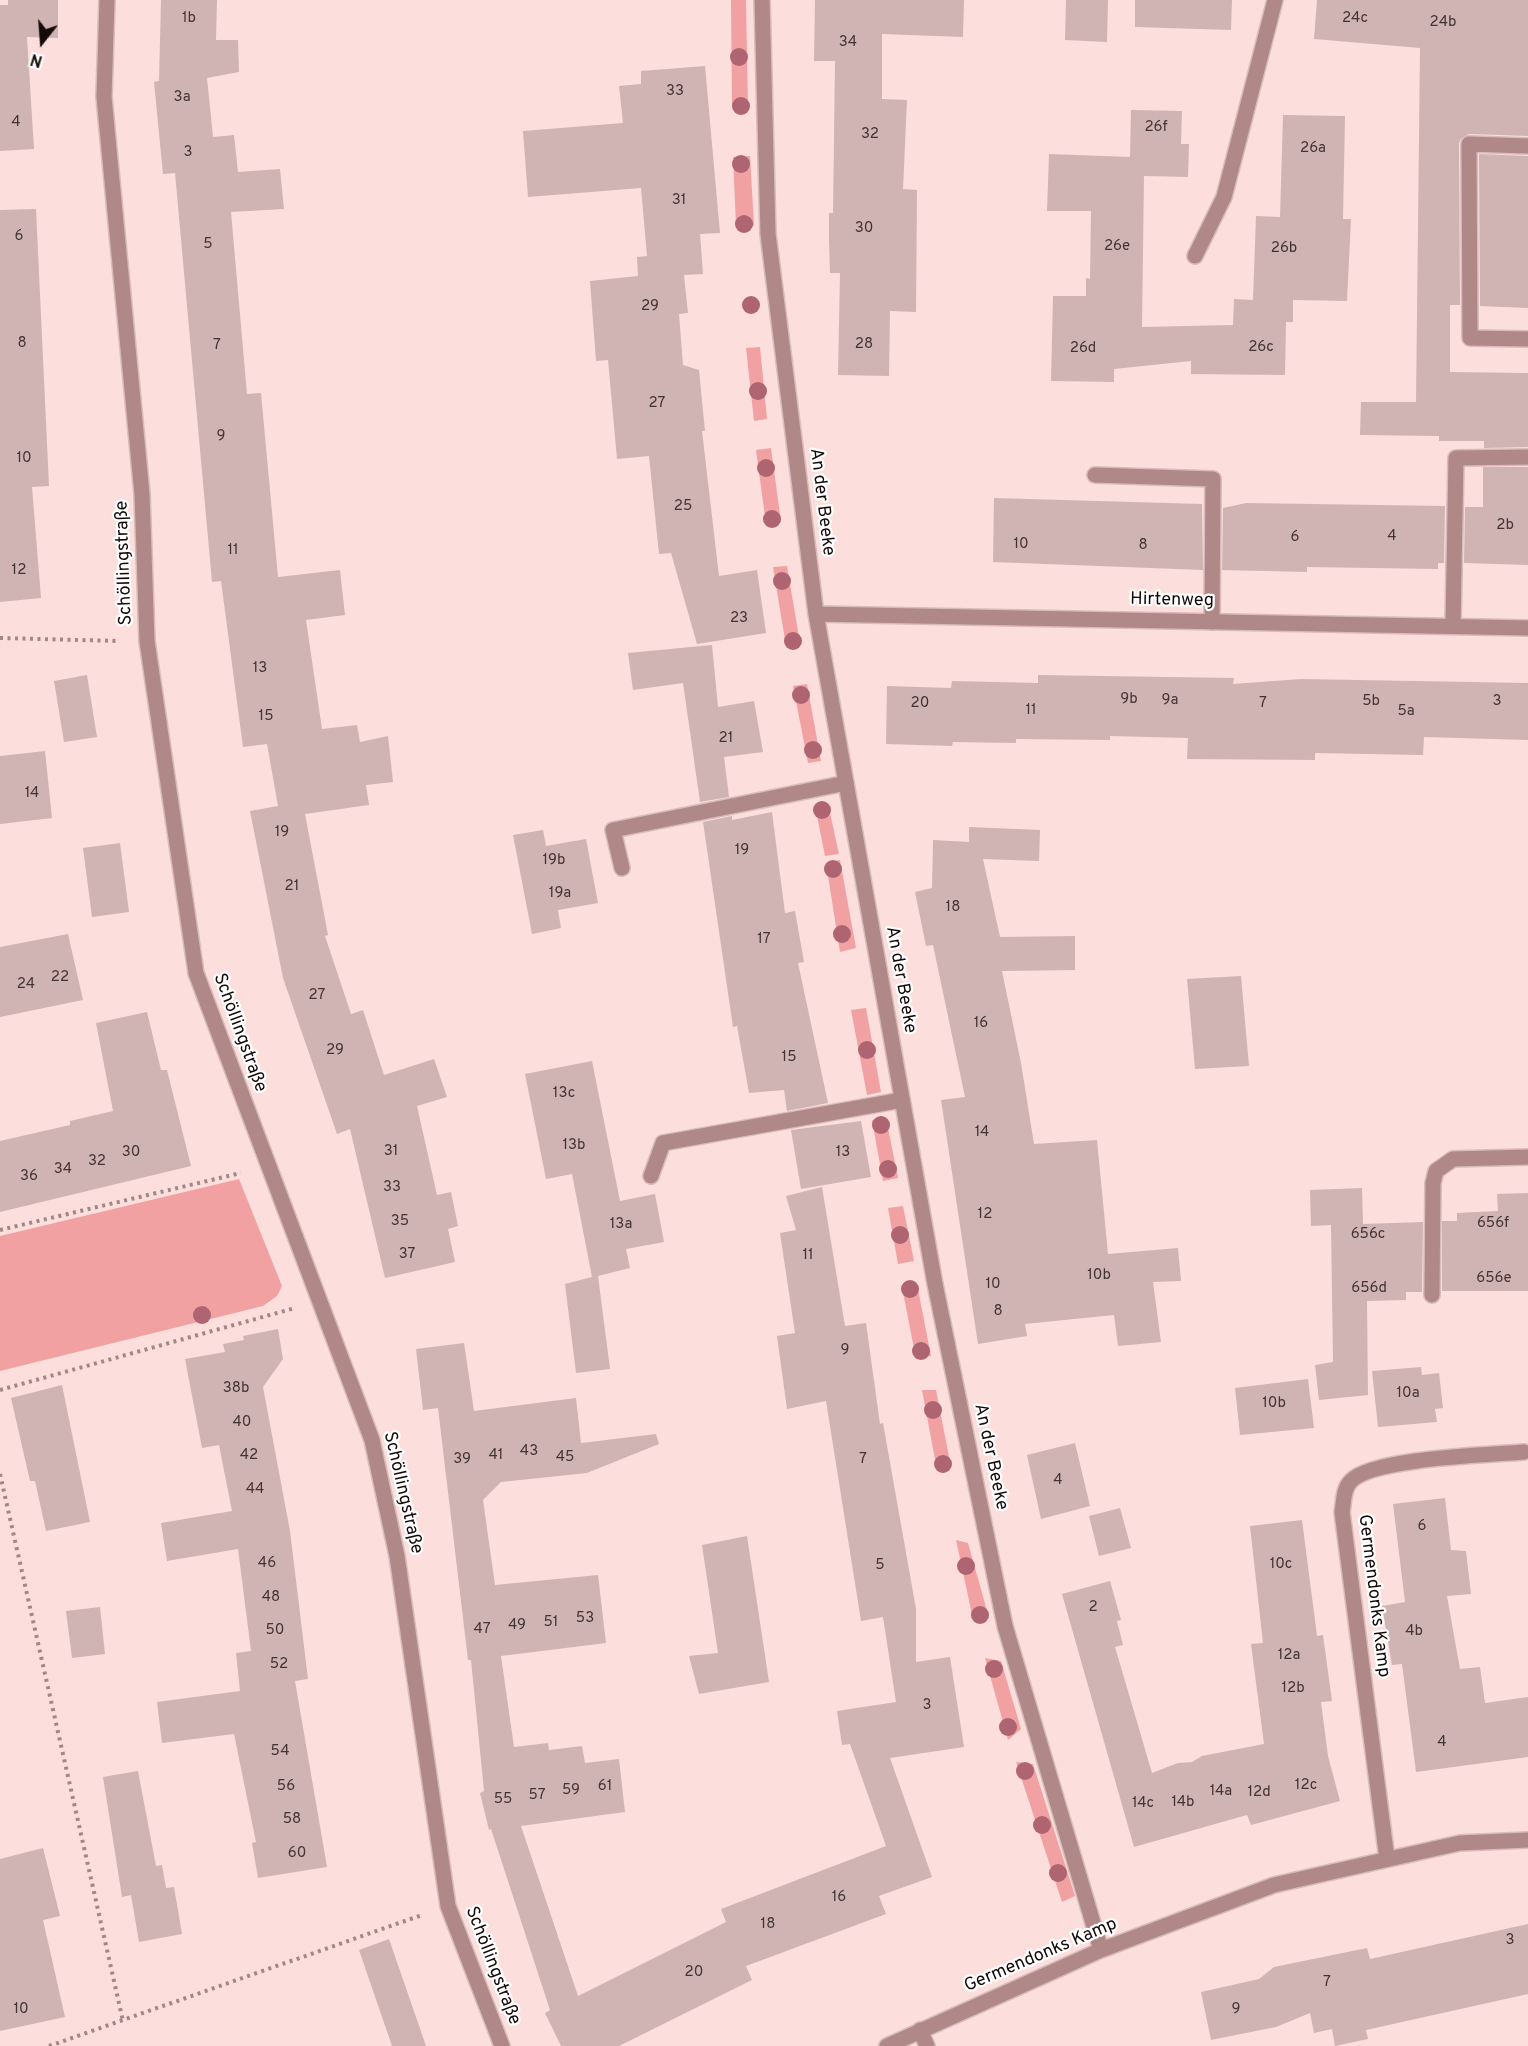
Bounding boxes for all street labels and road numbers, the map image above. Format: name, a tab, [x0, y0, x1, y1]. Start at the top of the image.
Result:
street label: An der Beeke	[804, 447, 838, 557]
street label: Schöllingstraße	[112, 500, 138, 626]
street label: Hirtenweg	[1130, 589, 1214, 613]
street label: An der Beeke	[880, 925, 920, 1035]
street label: Schöllingstraße	[208, 971, 270, 1095]
street label: An der Beeke	[968, 1402, 1012, 1512]
street label: Schöllingstraße	[377, 1430, 427, 1556]
street label: Germendonks Kamp	[1352, 1513, 1394, 1679]
street label: Schöllingstraße	[460, 1904, 524, 2028]
street label: Germendonks Kamp	[961, 1914, 1121, 1998]

